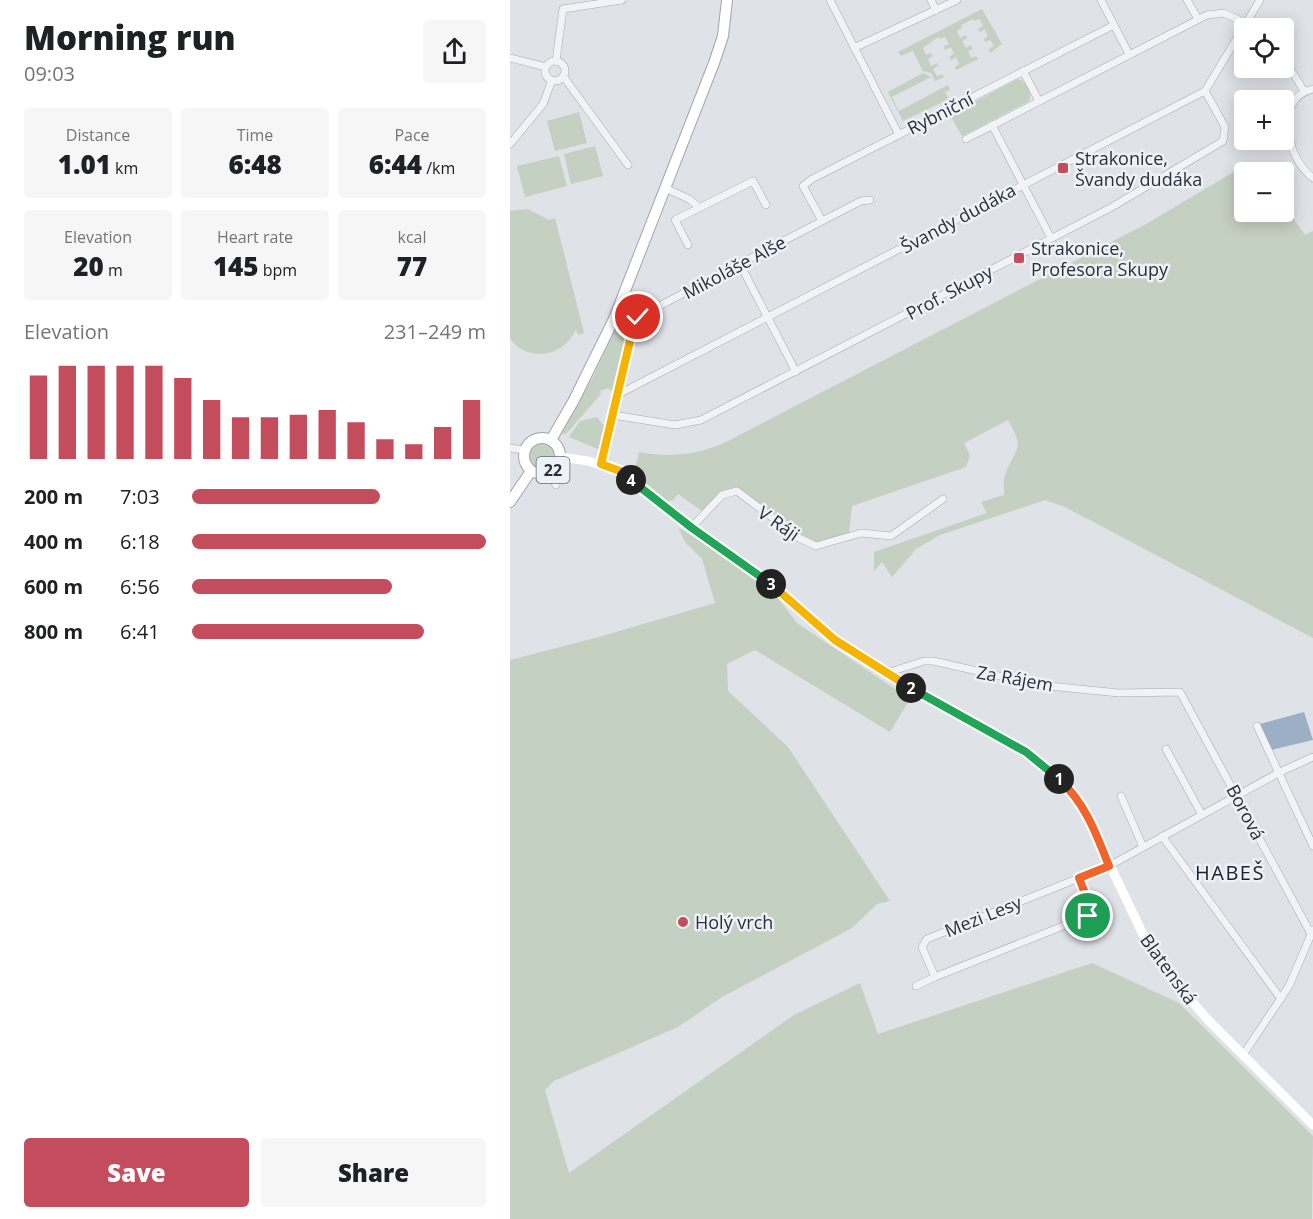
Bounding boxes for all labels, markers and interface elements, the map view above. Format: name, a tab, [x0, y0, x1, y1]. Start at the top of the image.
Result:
text: Morning run	[24, 15, 236, 60]
map controls	[1234, 18, 1294, 222]
button: locate	[1234, 18, 1294, 78]
button: share	[423, 20, 486, 83]
text: 09:03	[24, 60, 75, 87]
street label: Rybniční	[903, 86, 977, 140]
button: +	[1234, 90, 1294, 150]
text: Distance	[66, 124, 130, 146]
text: Time	[237, 124, 273, 146]
text: Pace	[394, 124, 430, 146]
text: 1.01	[58, 146, 111, 182]
text: 6:48	[228, 146, 282, 182]
text: 6:44	[369, 146, 422, 182]
place label: Strakonice, Švandy dudáka	[1075, 146, 1202, 191]
text: km	[111, 157, 138, 179]
text: /km	[422, 157, 455, 179]
marker: Strakonice, Švandy dudáka	[1056, 161, 1070, 175]
button: −	[1234, 162, 1294, 222]
street label: Švandy dudáka	[896, 178, 1020, 258]
text: Elevation	[64, 226, 132, 248]
text: Heart rate	[217, 226, 293, 248]
text: kcal	[398, 226, 427, 248]
street label: Mikoláše Alše	[678, 230, 790, 304]
place label: Strakonice, Profesora Skupy	[1031, 236, 1169, 281]
text: 20	[73, 248, 104, 284]
text: 145	[213, 248, 259, 284]
text: 77	[397, 248, 427, 284]
marker: Strakonice, Profesora Skupy	[1012, 251, 1026, 265]
text: m	[104, 259, 123, 281]
text: bpm	[259, 259, 297, 281]
street label: Prof. Skupy	[901, 259, 997, 325]
pin	[612, 291, 663, 342]
icon: check	[621, 300, 654, 333]
text: Elevation	[24, 318, 109, 345]
text: 231–249 m	[384, 318, 486, 345]
road number: 22	[536, 457, 570, 483]
pin: 4	[616, 465, 646, 495]
text: 4	[626, 469, 636, 491]
text: 200 m	[24, 483, 83, 510]
text: 7:03	[120, 483, 160, 510]
street label: V Ráji	[753, 500, 805, 546]
text: 400 m	[24, 528, 83, 555]
text: 6:18	[120, 528, 160, 555]
pin: 3	[756, 569, 786, 599]
text: 600 m	[24, 573, 83, 600]
text: 6:56	[120, 573, 160, 600]
text: 3	[766, 573, 776, 595]
text: 800 m	[24, 618, 83, 645]
text: 6:41	[120, 618, 160, 645]
street label: Za Rájem	[975, 659, 1055, 697]
pin: 2	[896, 673, 926, 703]
text: 2	[906, 677, 916, 699]
pin: 1	[1044, 764, 1074, 794]
text: 1	[1054, 768, 1064, 790]
street label: Borová	[1221, 780, 1271, 844]
district label: HABEŠ	[1195, 859, 1265, 886]
street label: Mezi Lesy	[941, 889, 1026, 942]
pin	[1062, 890, 1113, 941]
icon: arrive	[1071, 899, 1104, 932]
place label: Holý vrch	[695, 910, 773, 934]
marker: Holý vrch	[676, 915, 690, 929]
street label: Blatenská	[1135, 929, 1203, 1009]
button: Save	[24, 1138, 249, 1207]
button: Share	[261, 1138, 486, 1207]

